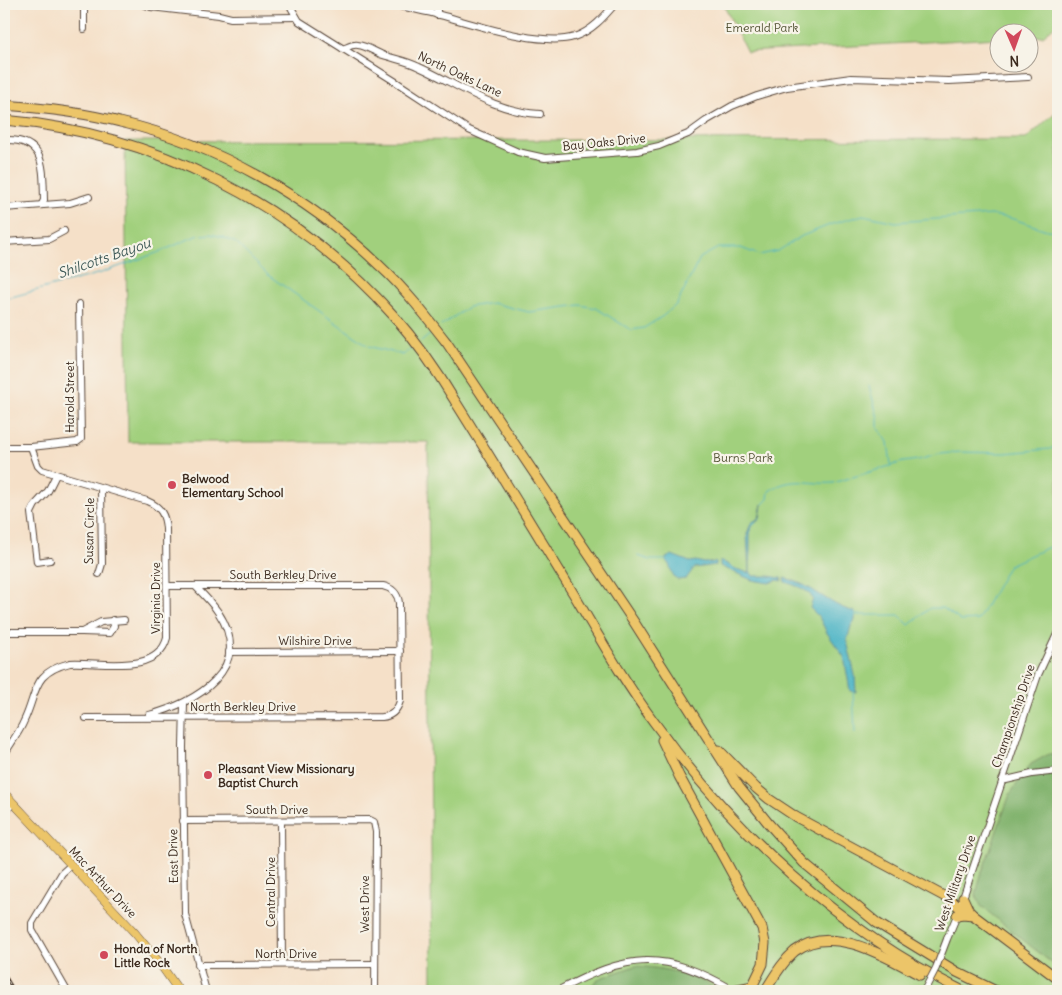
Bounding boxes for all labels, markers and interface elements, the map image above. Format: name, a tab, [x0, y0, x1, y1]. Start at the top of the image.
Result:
park label: Emerald Park	[726, 20, 799, 35]
north arrow	[990, 22, 1040, 72]
street label: North Oaks Lane	[416, 48, 504, 100]
text: N	[1009, 52, 1020, 70]
street label: Bay Oaks Drive	[562, 130, 646, 154]
water label: Shilcotts Bayou	[55, 233, 154, 282]
street label: Harold Street	[62, 361, 77, 433]
park label: Burns Park	[713, 450, 773, 465]
place label: Belwood Elementary School	[182, 471, 284, 501]
marker: Belwood Elementary School	[166, 479, 178, 491]
street label: Susan Circle	[81, 498, 97, 564]
street label: Virginia Drive	[148, 562, 163, 634]
street label: South Berkley Drive	[230, 567, 336, 582]
street label: Wilshire Drive	[278, 633, 352, 648]
street label: Championship Drive	[988, 662, 1038, 770]
street label: North Berkley Drive	[190, 699, 296, 714]
place label: Pleasant View Missionary Baptist Church	[218, 761, 355, 791]
marker: Pleasant View Missionary Baptist Church	[202, 769, 214, 781]
street label: South Drive	[246, 802, 308, 817]
street label: East Drive	[165, 829, 181, 883]
street label: West Military Drive	[931, 833, 979, 933]
street label: Mac Arthur Drive	[66, 843, 140, 921]
street label: Central Drive	[263, 857, 278, 927]
street label: West Drive	[357, 875, 372, 933]
place label: Honda of North Little Rock	[114, 941, 197, 970]
street label: North Drive	[255, 946, 317, 961]
marker: Honda of North Little Rock	[98, 949, 110, 961]

